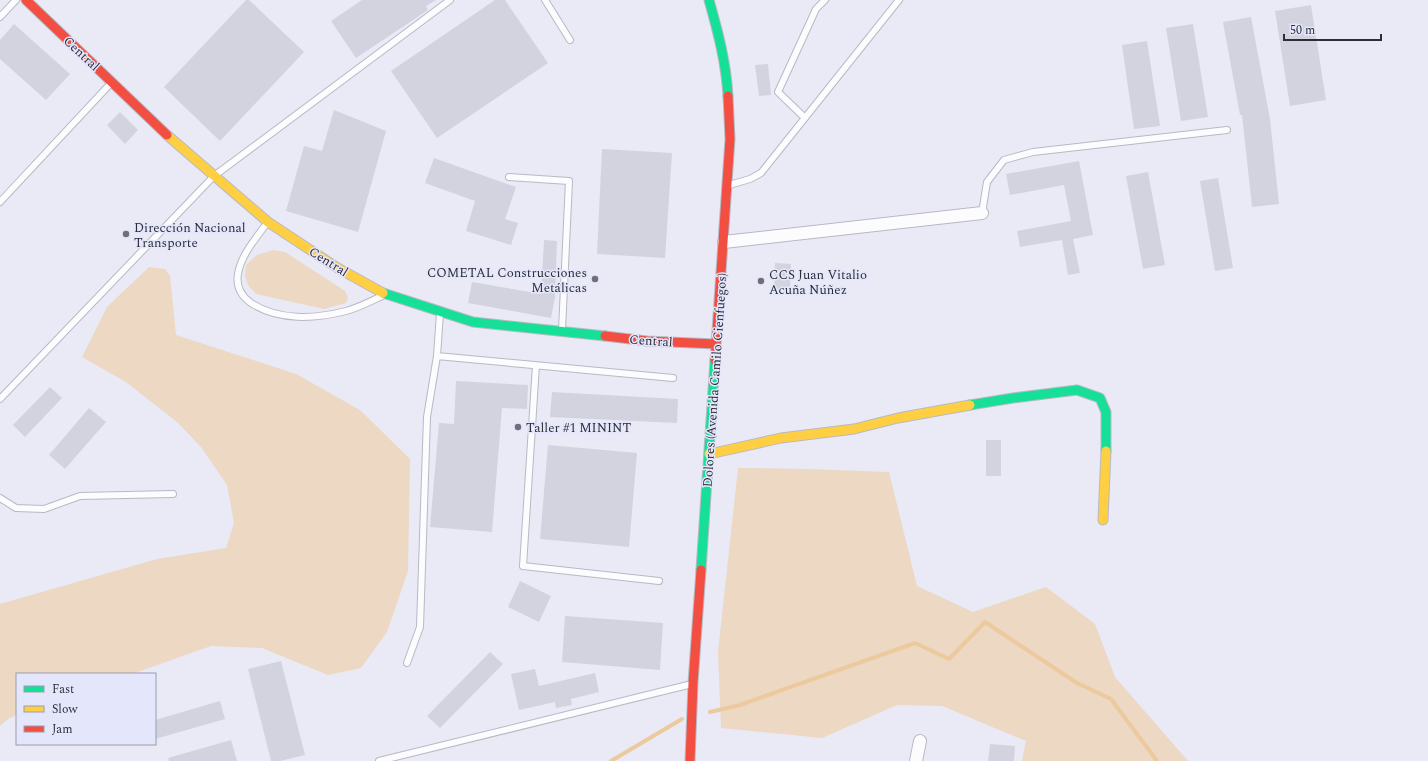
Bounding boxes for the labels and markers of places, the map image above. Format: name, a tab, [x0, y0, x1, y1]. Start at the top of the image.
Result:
place label: Dirección Nacional Transporte	[134, 218, 246, 253]
marker: Dirección Nacional Transporte	[121, 229, 131, 239]
place label: COMETAL Construcciones Metálicas	[427, 263, 587, 298]
place label: CCS Juan Vitalio Acuña Núñez	[769, 265, 867, 300]
marker: COMETAL Construcciones Metálicas	[590, 274, 600, 284]
marker: CCS Juan Vitalio Acuña Núñez	[756, 276, 766, 286]
place label: Taller #1 MININT	[526, 418, 631, 438]
marker: Taller #1 MININT	[513, 422, 523, 432]

